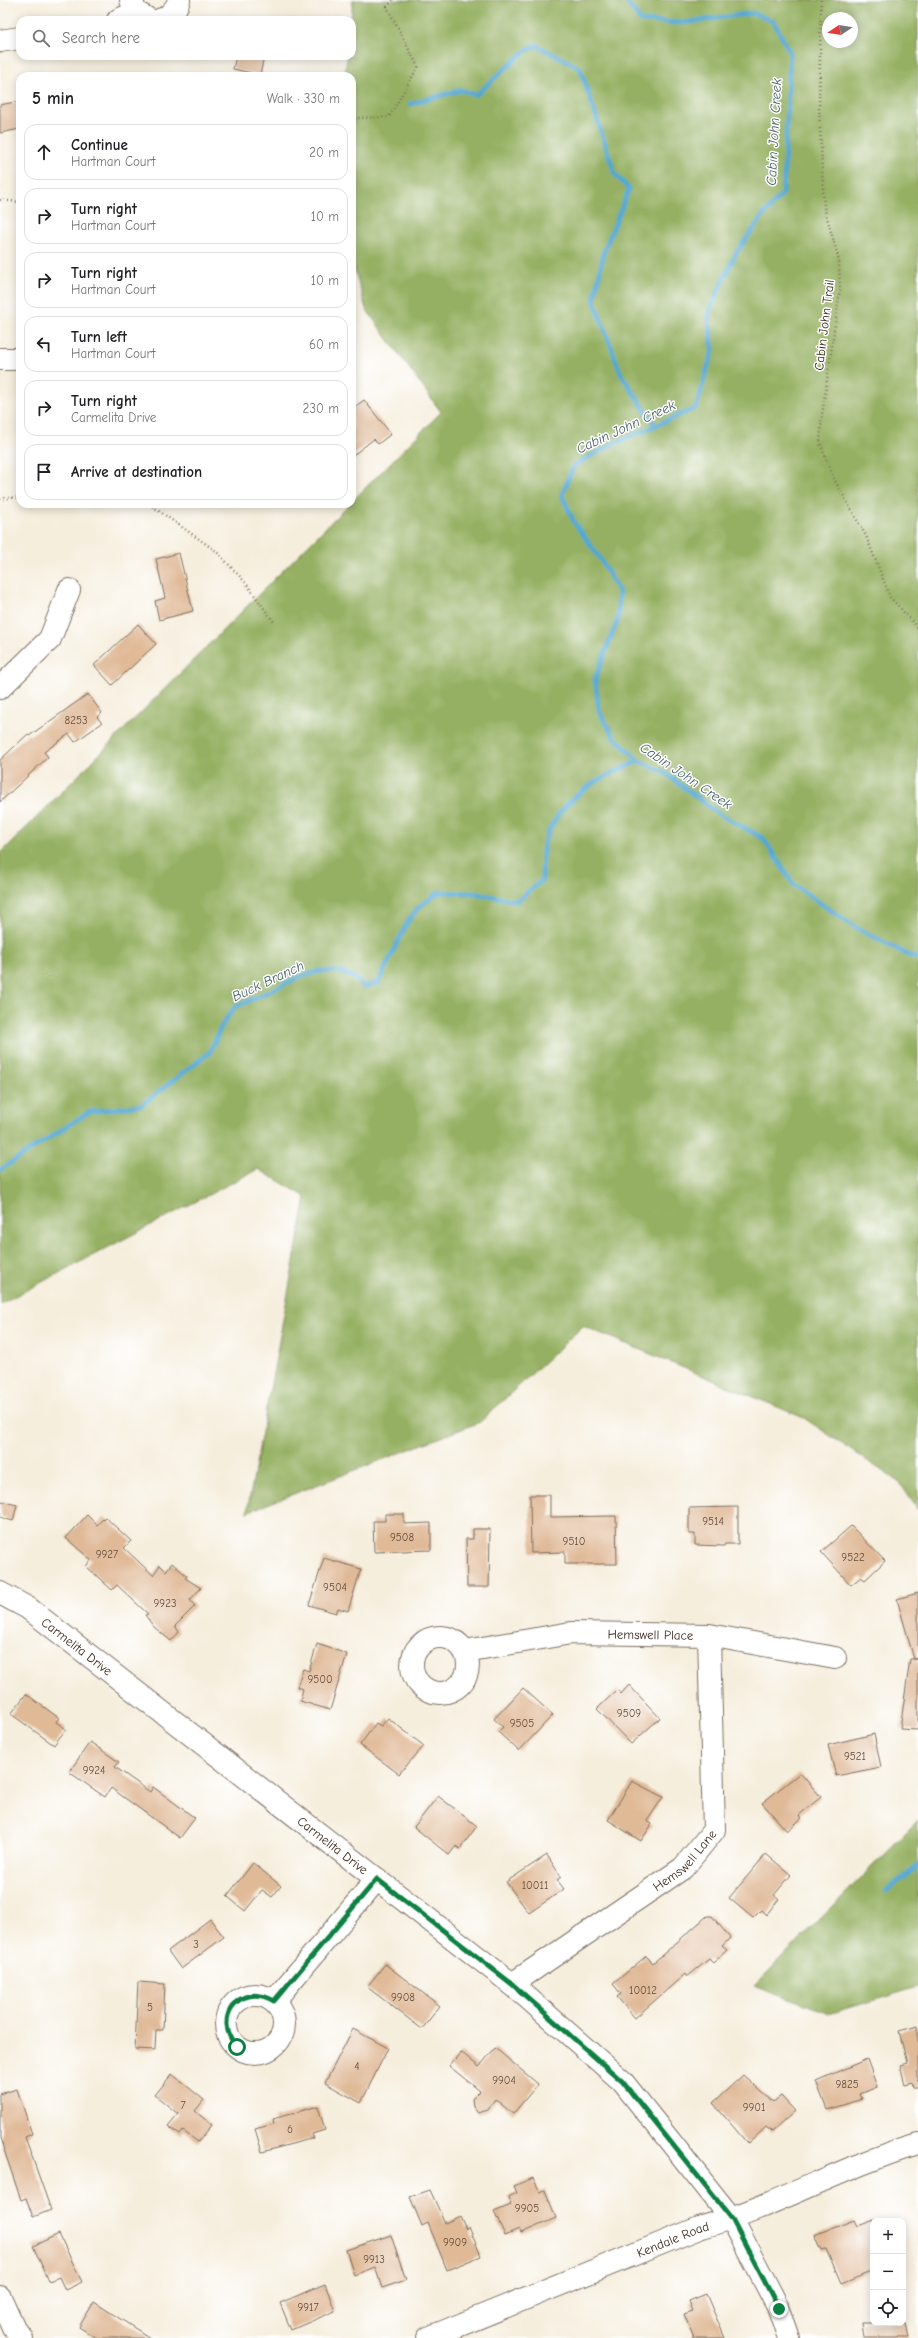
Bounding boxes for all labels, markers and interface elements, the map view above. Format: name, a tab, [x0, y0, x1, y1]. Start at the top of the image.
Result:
north arrow	[822, 12, 858, 48]
search box	[16, 16, 356, 60]
icon: search	[30, 27, 52, 49]
text: Search here	[62, 29, 140, 47]
water label: Cabin John Creek	[763, 78, 785, 186]
text: 5 min	[32, 89, 74, 108]
text: Walk · 330 m	[267, 91, 340, 106]
text: Continue	[71, 136, 128, 154]
icon: ahead	[33, 141, 55, 163]
text: 20 m	[309, 145, 339, 160]
text: Hartman Court	[71, 154, 155, 169]
text: Turn right	[71, 200, 137, 218]
icon: right	[33, 205, 55, 227]
text: 10 m	[311, 209, 339, 224]
text: Hartman Court	[71, 218, 155, 233]
text: Turn right	[71, 264, 137, 282]
icon: right	[33, 269, 55, 291]
text: 10 m	[311, 273, 339, 288]
street label: Cabin John Trail	[811, 279, 837, 371]
text: Hartman Court	[71, 282, 155, 297]
text: Turn left	[71, 328, 127, 346]
icon: left	[33, 333, 55, 355]
text: 60 m	[309, 337, 339, 352]
text: Hartman Court	[71, 346, 155, 361]
text: Turn right	[71, 392, 137, 410]
icon: right	[33, 397, 55, 419]
water label: Cabin John Creek	[574, 397, 678, 457]
text: 230 m	[303, 401, 339, 416]
text: Carmelita Drive	[71, 410, 156, 425]
icon: arrive	[33, 461, 55, 483]
text: Arrive at destination	[71, 463, 202, 481]
house number: 8253	[65, 714, 87, 727]
water label: Cabin John Creek	[637, 739, 735, 813]
water label: Buck Branch	[229, 957, 307, 1005]
house number: 9514	[702, 1515, 724, 1528]
house number: 9508	[390, 1531, 414, 1544]
house number: 9510	[563, 1535, 585, 1548]
house number: 9927	[96, 1548, 118, 1561]
house number: 9522	[841, 1551, 865, 1564]
house number: 9504	[323, 1581, 347, 1594]
house number: 9923	[153, 1597, 177, 1610]
street label: Carmelita Drive	[39, 1614, 116, 1679]
street label: Hemswell Place	[607, 1626, 694, 1642]
house number: 9500	[307, 1673, 333, 1686]
house number: 9509	[617, 1707, 641, 1720]
house number: 9505	[510, 1717, 534, 1730]
house number: 9521	[844, 1750, 866, 1763]
house number: 9924	[83, 1764, 105, 1777]
street label: Carmelita Drive	[295, 1813, 372, 1877]
street label: Hemswell Lane	[650, 1826, 719, 1894]
house number: 10011	[522, 1879, 548, 1892]
house number: 3	[193, 1938, 199, 1951]
house number: 10012	[629, 1984, 657, 1997]
house number: 9908	[391, 1991, 415, 2004]
house number: 5	[147, 2001, 153, 2014]
route start	[228, 2038, 246, 2056]
house number: 4	[354, 2060, 360, 2073]
house number: 9904	[492, 2074, 516, 2087]
house number: 9825	[835, 2078, 859, 2091]
house number: 7	[180, 2099, 186, 2112]
house number: 9901	[743, 2101, 765, 2114]
house number: 6	[287, 2123, 293, 2136]
house number: 9905	[515, 2202, 539, 2215]
street label: Kendale Road	[634, 2218, 710, 2260]
map controls	[870, 2218, 906, 2326]
button: +	[870, 2218, 906, 2254]
house number: 9909	[443, 2236, 467, 2249]
house number: 9913	[363, 2253, 385, 2266]
button: −	[870, 2254, 906, 2290]
button: locate	[870, 2290, 906, 2326]
route end	[770, 2300, 788, 2318]
house number: 9917	[297, 2301, 319, 2314]

